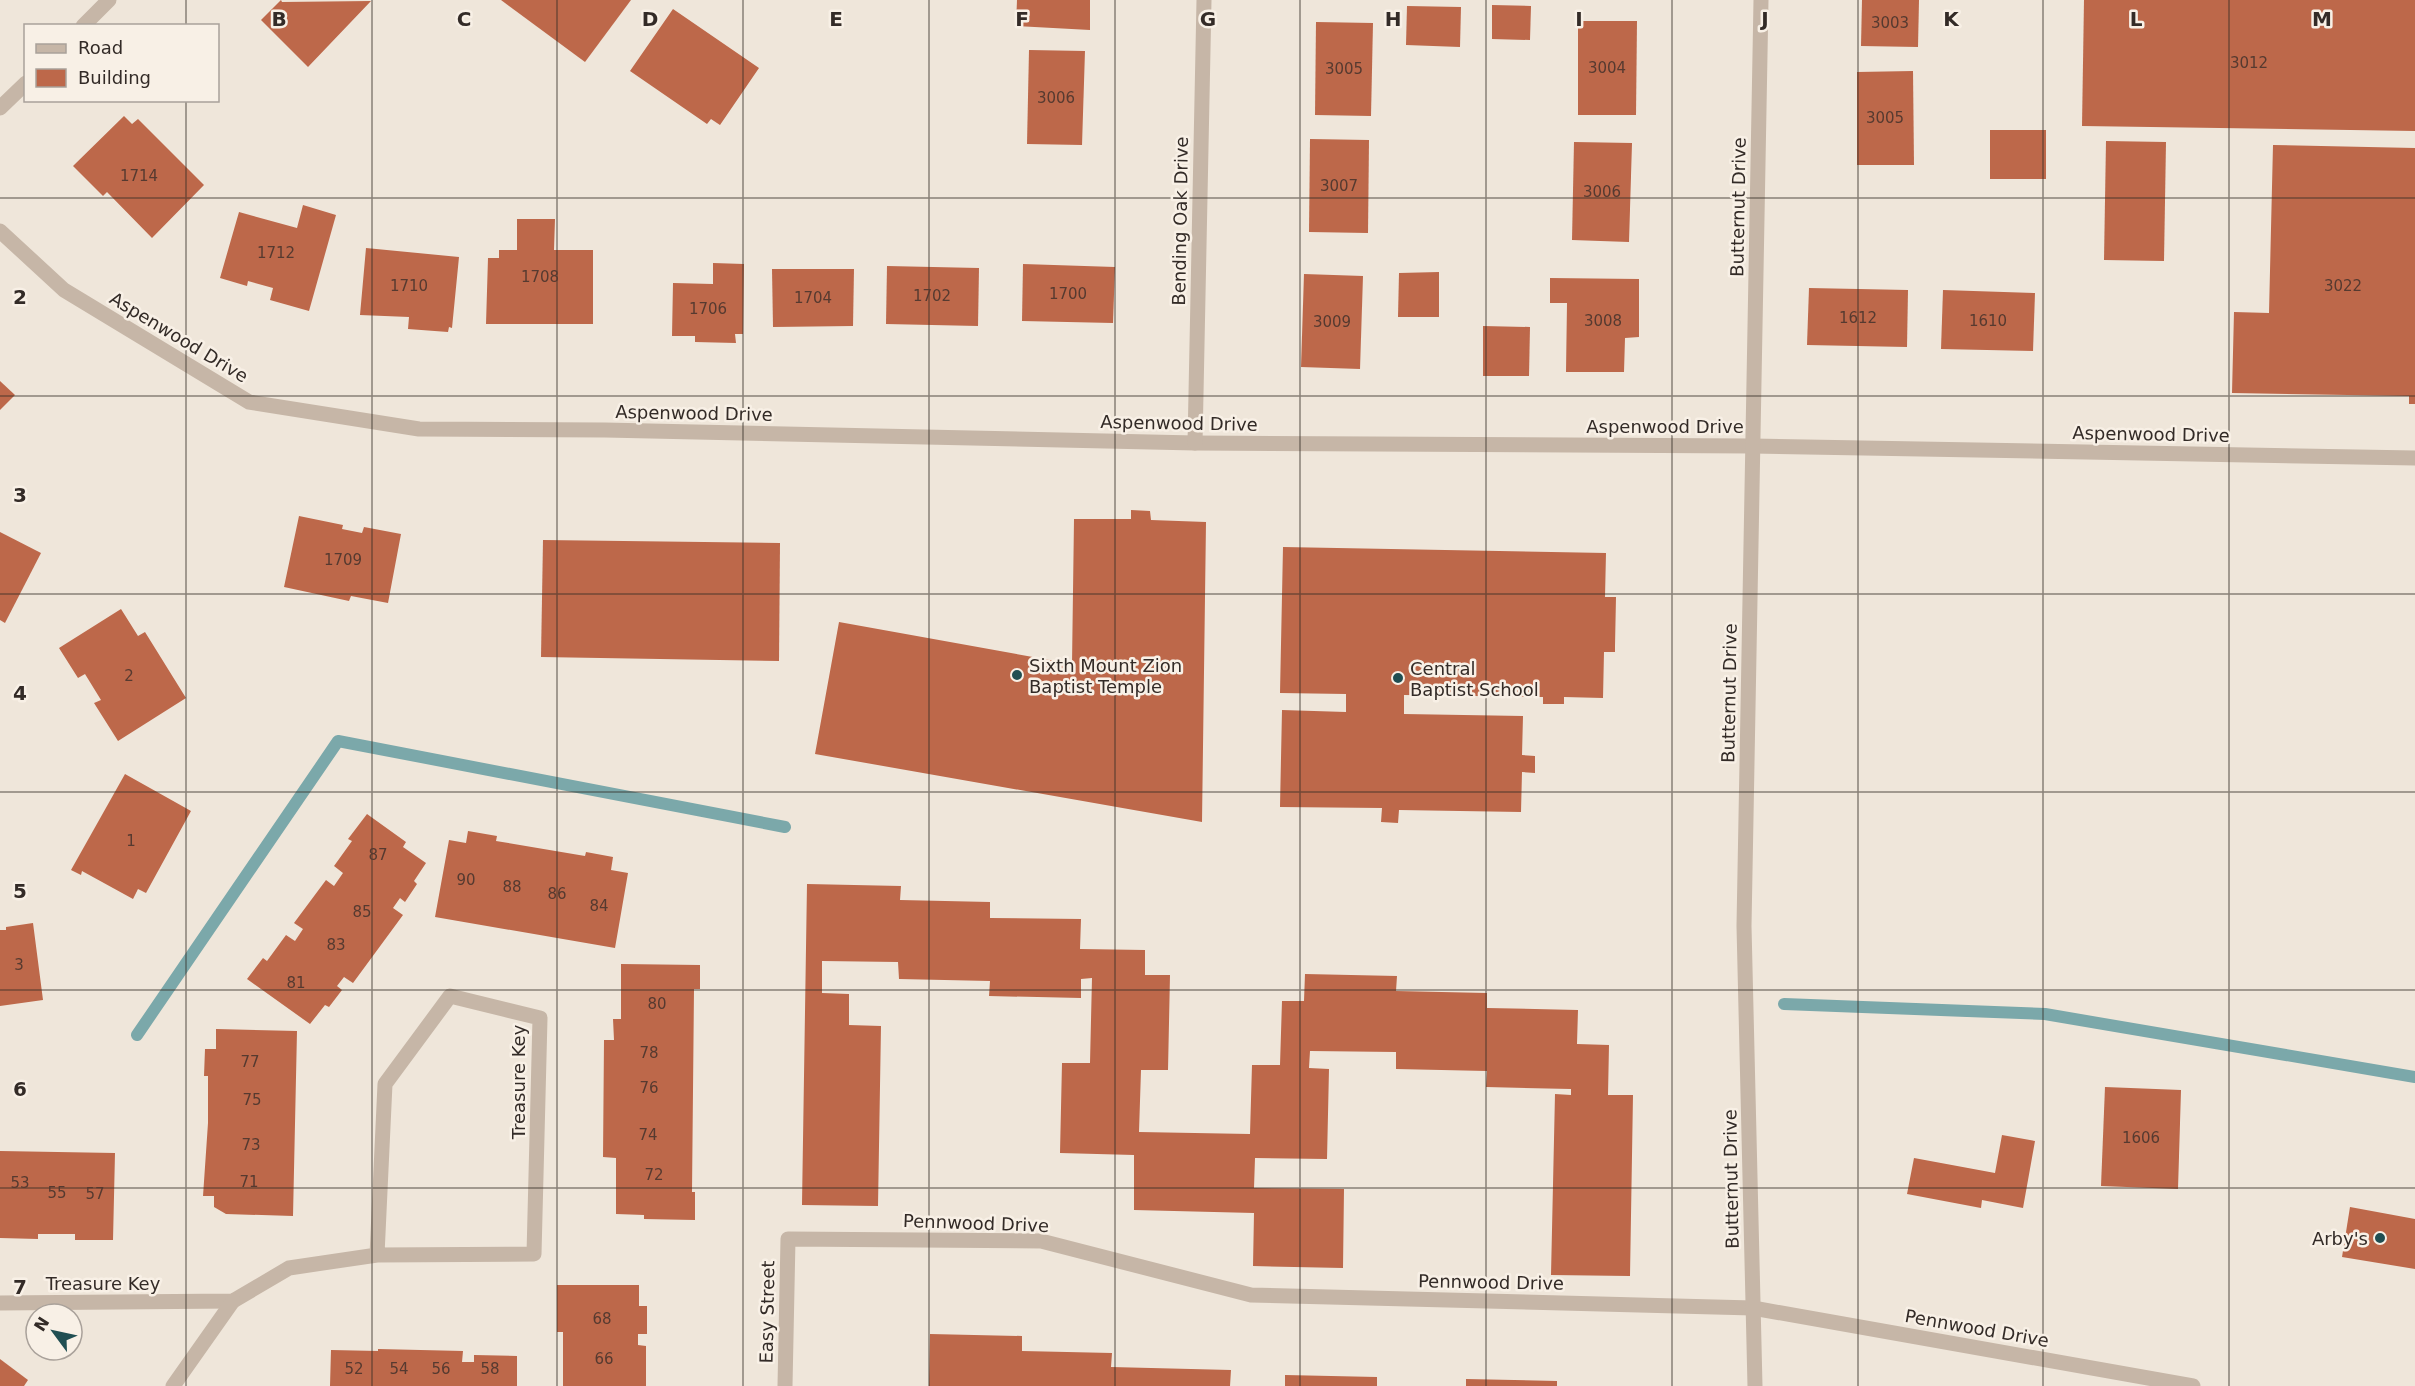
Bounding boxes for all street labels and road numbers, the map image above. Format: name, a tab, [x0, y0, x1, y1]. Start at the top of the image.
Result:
street label: Bending Oak Drive	[1168, 136, 1192, 306]
street label: Butternut Drive	[1726, 137, 1750, 277]
street label: Aspenwood Drive	[106, 287, 252, 387]
street label: Aspenwood Drive	[615, 401, 773, 425]
street label: Aspenwood Drive	[1100, 411, 1258, 435]
street label: Aspenwood Drive	[1586, 416, 1744, 437]
street label: Aspenwood Drive	[2072, 422, 2230, 446]
street label: Butternut Drive	[1717, 623, 1741, 763]
street label: Treasure Key	[508, 1024, 529, 1140]
street label: Butternut Drive	[1719, 1109, 1743, 1249]
street label: Pennwood Drive	[903, 1210, 1049, 1236]
street label: Easy Street	[756, 1260, 778, 1364]
street label: Pennwood Drive	[1418, 1270, 1564, 1294]
street label: Treasure Key	[45, 1273, 161, 1294]
street label: Pennwood Drive	[1903, 1305, 2051, 1351]

